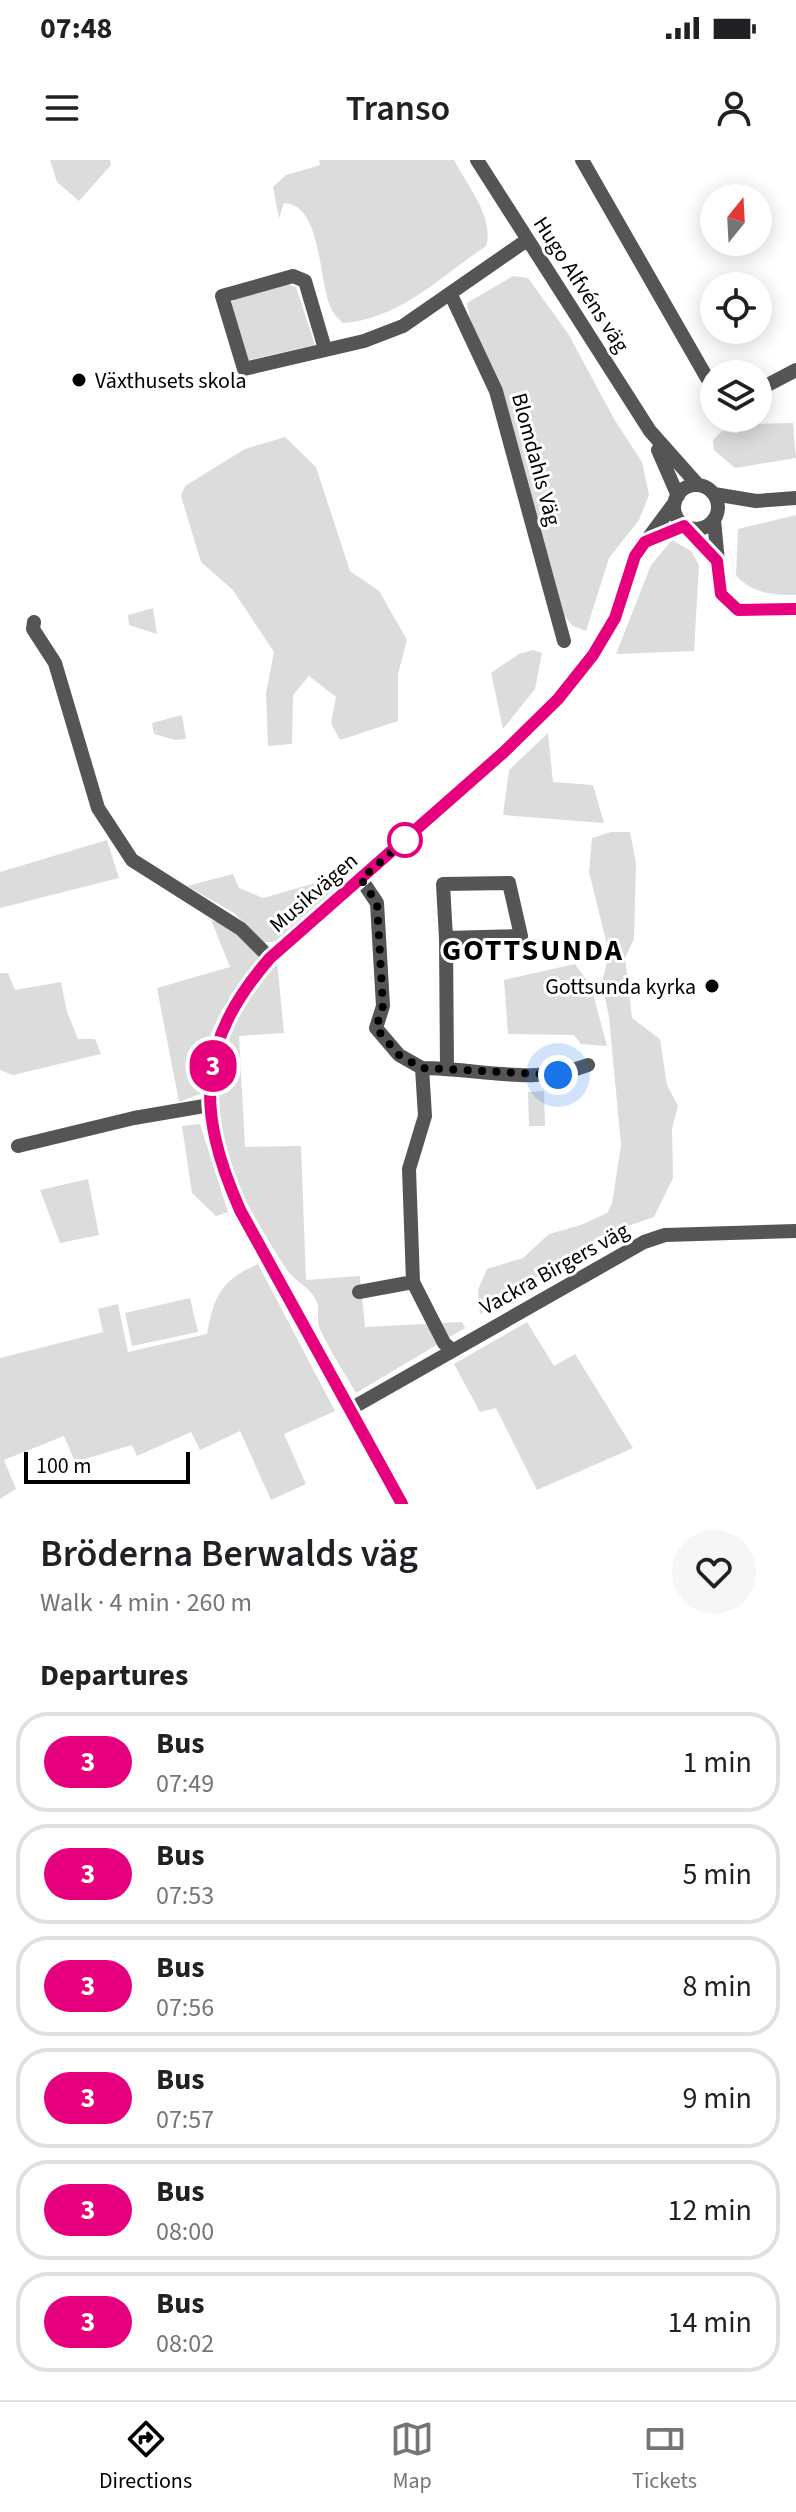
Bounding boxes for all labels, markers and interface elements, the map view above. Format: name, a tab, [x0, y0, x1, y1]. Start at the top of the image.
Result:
text: 07:48	[40, 7, 112, 50]
text: Transo	[346, 83, 450, 134]
icon: menu	[40, 86, 84, 130]
icon: person	[712, 86, 756, 130]
north arrow	[700, 184, 772, 256]
map controls	[700, 184, 772, 432]
street label: Hugo Alfvéns väg	[525, 210, 637, 359]
button: locate	[700, 272, 772, 344]
button: layers	[700, 360, 772, 432]
place label: Växthusets skola	[95, 365, 247, 397]
marker: Växthusets skola	[70, 371, 88, 389]
street label: Blomdahls Väg	[503, 389, 569, 529]
unlabelled marker	[388, 823, 422, 857]
street label: Musikvägen	[262, 845, 365, 940]
district label: GOTTSUNDA	[442, 929, 624, 972]
place label: Gottsunda kyrka	[545, 971, 696, 1003]
marker: Gottsunda kyrka	[703, 977, 721, 995]
line badge: 3	[187, 1040, 239, 1092]
text: 3	[206, 1046, 220, 1086]
your location	[538, 1055, 578, 1095]
street label: Vackra Birgers väg	[474, 1215, 635, 1323]
scale bar	[24, 1448, 190, 1484]
text: 100 m	[36, 1450, 91, 1482]
text: Bröderna Berwalds väg	[40, 1527, 418, 1581]
button: heart	[672, 1530, 756, 1614]
text: Walk · 4 min · 260 m	[40, 1584, 252, 1621]
text: Departures	[40, 1654, 188, 1697]
text: Bus	[156, 1722, 204, 1765]
text: 1 min	[682, 1741, 752, 1784]
text: 3	[81, 1742, 95, 1782]
text: 07:49	[156, 1765, 214, 1802]
text: Bus	[156, 1834, 204, 1877]
text: 5 min	[682, 1853, 752, 1896]
text: 3	[81, 1854, 95, 1894]
text: 07:53	[156, 1877, 214, 1914]
text: Bus	[156, 1946, 204, 1989]
text: 8 min	[682, 1965, 752, 2008]
text: 3	[81, 1966, 95, 2006]
text: 07:56	[156, 1989, 214, 2026]
text: Bus	[156, 2058, 204, 2101]
text: 9 min	[682, 2077, 752, 2120]
text: 3	[81, 2078, 95, 2118]
text: 07:57	[156, 2101, 214, 2138]
text: Bus	[156, 2170, 204, 2213]
text: 12 min	[668, 2189, 752, 2232]
text: 3	[81, 2190, 95, 2230]
text: 08:00	[156, 2213, 214, 2250]
text: Bus	[156, 2282, 204, 2325]
text: 14 min	[668, 2301, 752, 2344]
text: 3	[81, 2302, 95, 2342]
text: 08:02	[156, 2325, 214, 2362]
tab: Directions	[99, 2417, 192, 2497]
tab: Map	[390, 2417, 434, 2497]
tab: Tickets	[632, 2417, 697, 2497]

